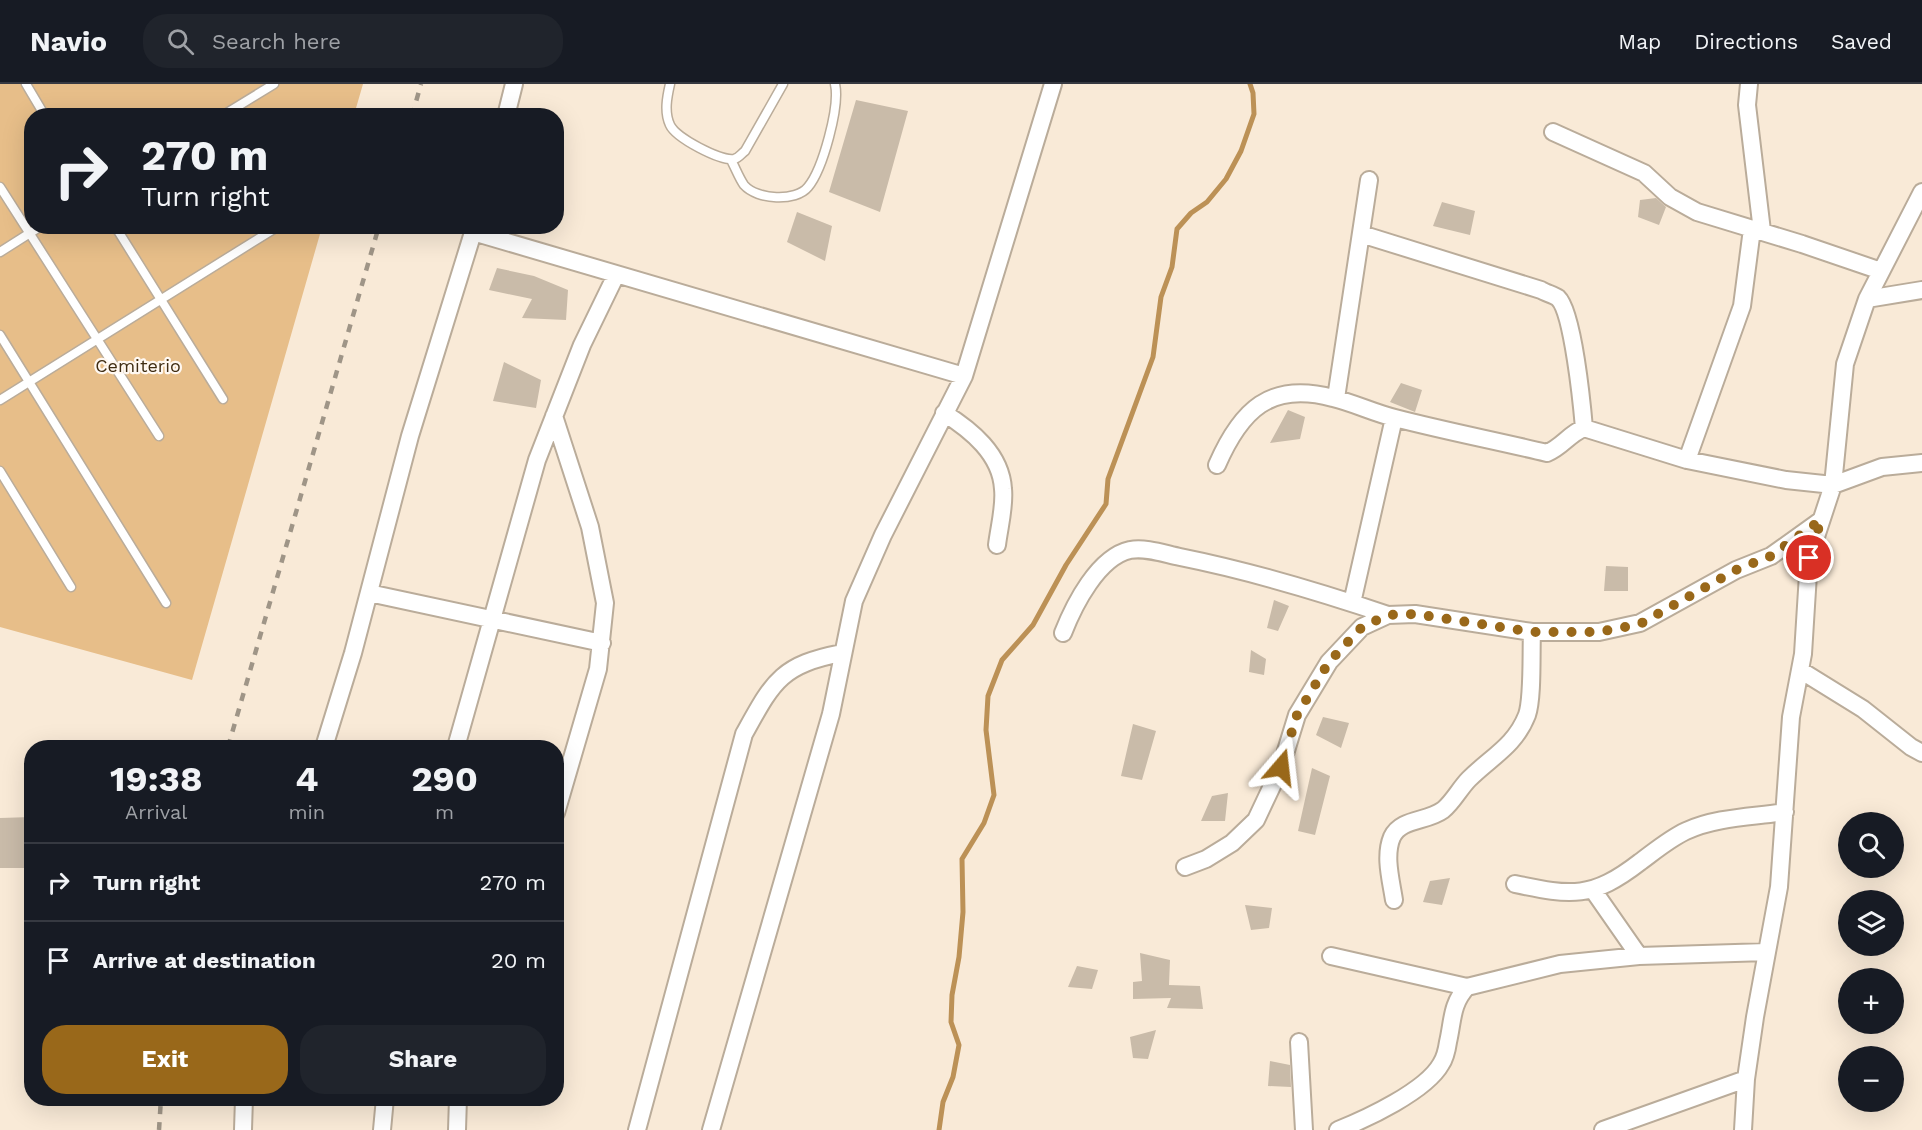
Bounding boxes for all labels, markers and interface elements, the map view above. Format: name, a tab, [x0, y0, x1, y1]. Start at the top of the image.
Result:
search box	[143, 14, 563, 68]
text: Navio	[30, 25, 107, 58]
icon: search	[164, 25, 197, 58]
text: Search here	[212, 29, 341, 54]
text: Map	[1618, 29, 1661, 54]
text: Directions	[1694, 29, 1798, 54]
text: Saved	[1831, 29, 1892, 54]
text: 270 m	[141, 131, 268, 180]
icon: right	[42, 132, 120, 210]
text: Turn right	[141, 181, 270, 213]
park label: Cemiterio	[95, 355, 181, 376]
pin	[1783, 532, 1834, 583]
icon: arrive	[1792, 541, 1825, 574]
position arrow	[1249, 735, 1313, 799]
text: 19:38	[110, 758, 202, 800]
text: 4	[295, 758, 318, 800]
text: 290	[411, 758, 478, 800]
text: Arrival	[125, 800, 187, 824]
text: min	[288, 800, 325, 824]
text: m	[435, 800, 454, 824]
map controls	[1838, 812, 1904, 1112]
button: search	[1838, 812, 1904, 878]
icon: right	[42, 866, 75, 899]
text: Turn right	[93, 870, 200, 895]
text: 270 m	[480, 870, 546, 895]
button: layers	[1838, 890, 1904, 956]
icon: arrive	[42, 944, 75, 977]
text: Arrive at destination	[93, 948, 316, 973]
text: 20 m	[491, 948, 546, 973]
button: +	[1838, 968, 1904, 1034]
button: Exit	[42, 1025, 288, 1094]
button: Share	[300, 1025, 546, 1094]
button: −	[1838, 1046, 1904, 1112]

